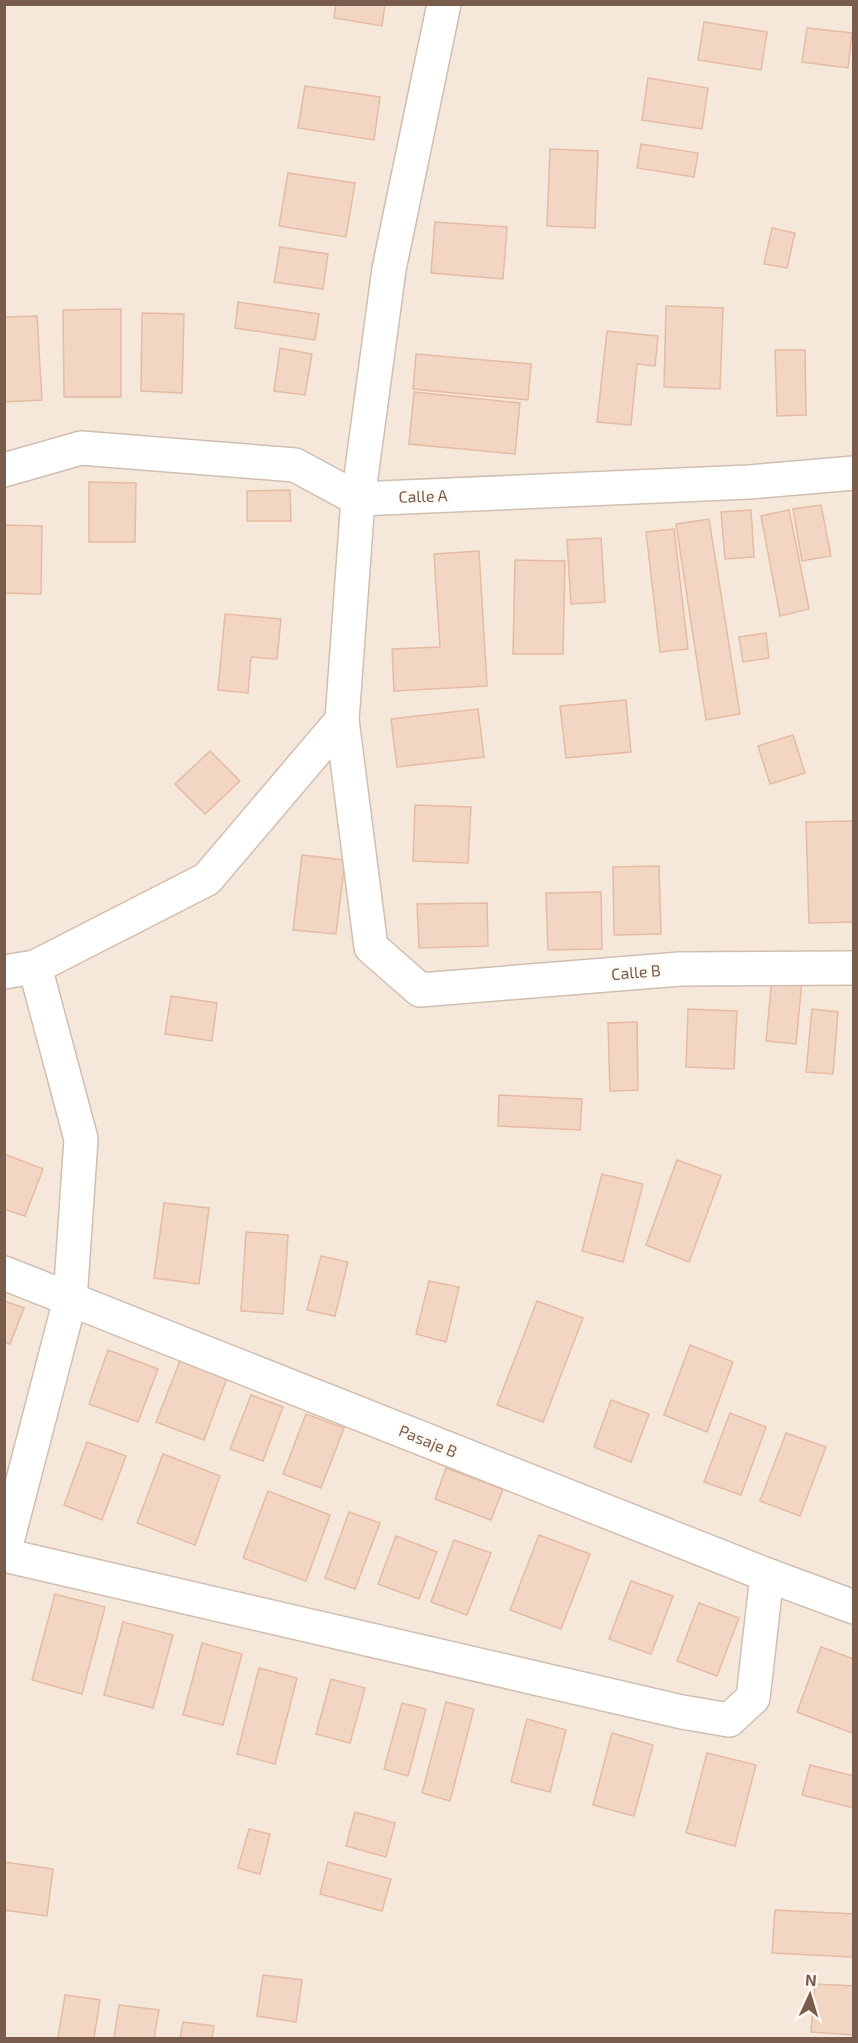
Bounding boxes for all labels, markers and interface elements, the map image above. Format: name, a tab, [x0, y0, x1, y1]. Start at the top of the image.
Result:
street label: Calle A	[398, 485, 448, 506]
street label: Calle B	[610, 960, 661, 983]
street label: Pasaje B	[396, 1420, 460, 1462]
north arrow	[780, 1965, 840, 2025]
text: N	[805, 1970, 818, 1989]

